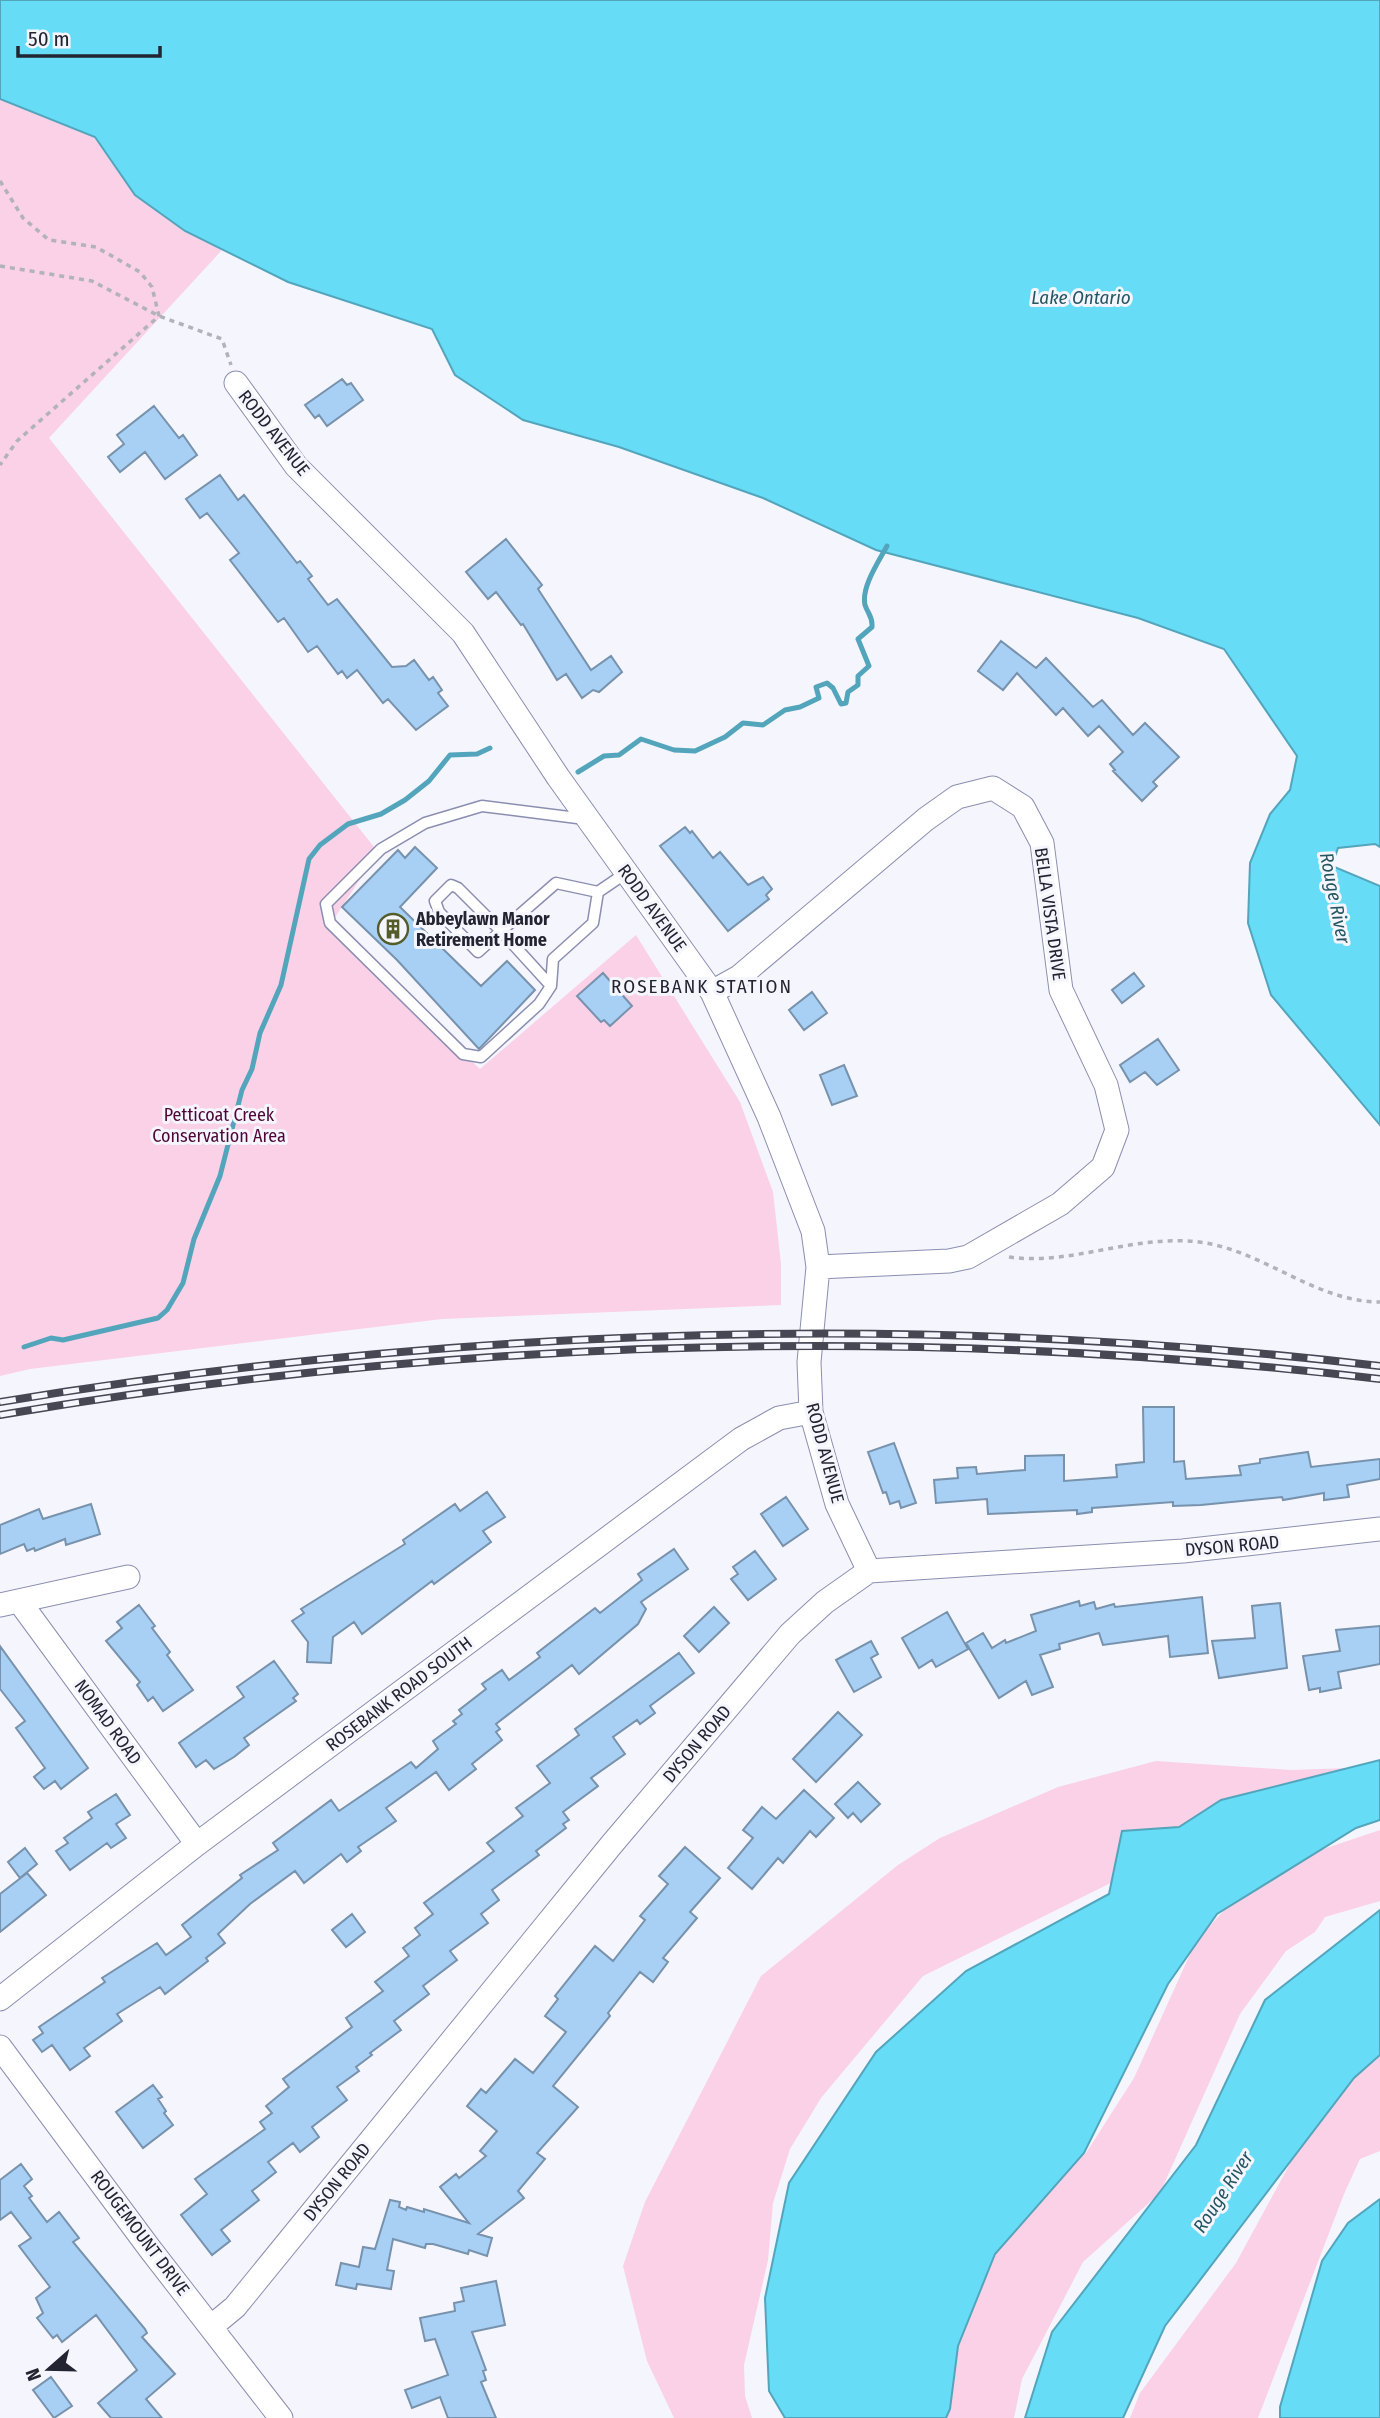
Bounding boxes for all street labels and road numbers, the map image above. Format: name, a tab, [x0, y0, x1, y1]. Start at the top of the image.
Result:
street label: RODD AVENUE	[234, 386, 314, 480]
street label: BELLA VISTA DRIVE	[1030, 846, 1070, 982]
street label: RODD AVENUE	[613, 860, 691, 956]
street label: RODD AVENUE	[801, 1400, 849, 1506]
street label: DYSON ROAD	[1184, 1531, 1280, 1561]
street label: ROSEBANK ROAD SOUTH	[322, 1632, 476, 1756]
street label: NOMAD ROAD	[70, 1675, 146, 1769]
street label: DYSON ROAD	[658, 1701, 736, 1787]
street label: DYSON ROAD	[299, 2138, 375, 2226]
street label: ROUGEMOUNT DRIVE	[86, 2166, 194, 2300]

